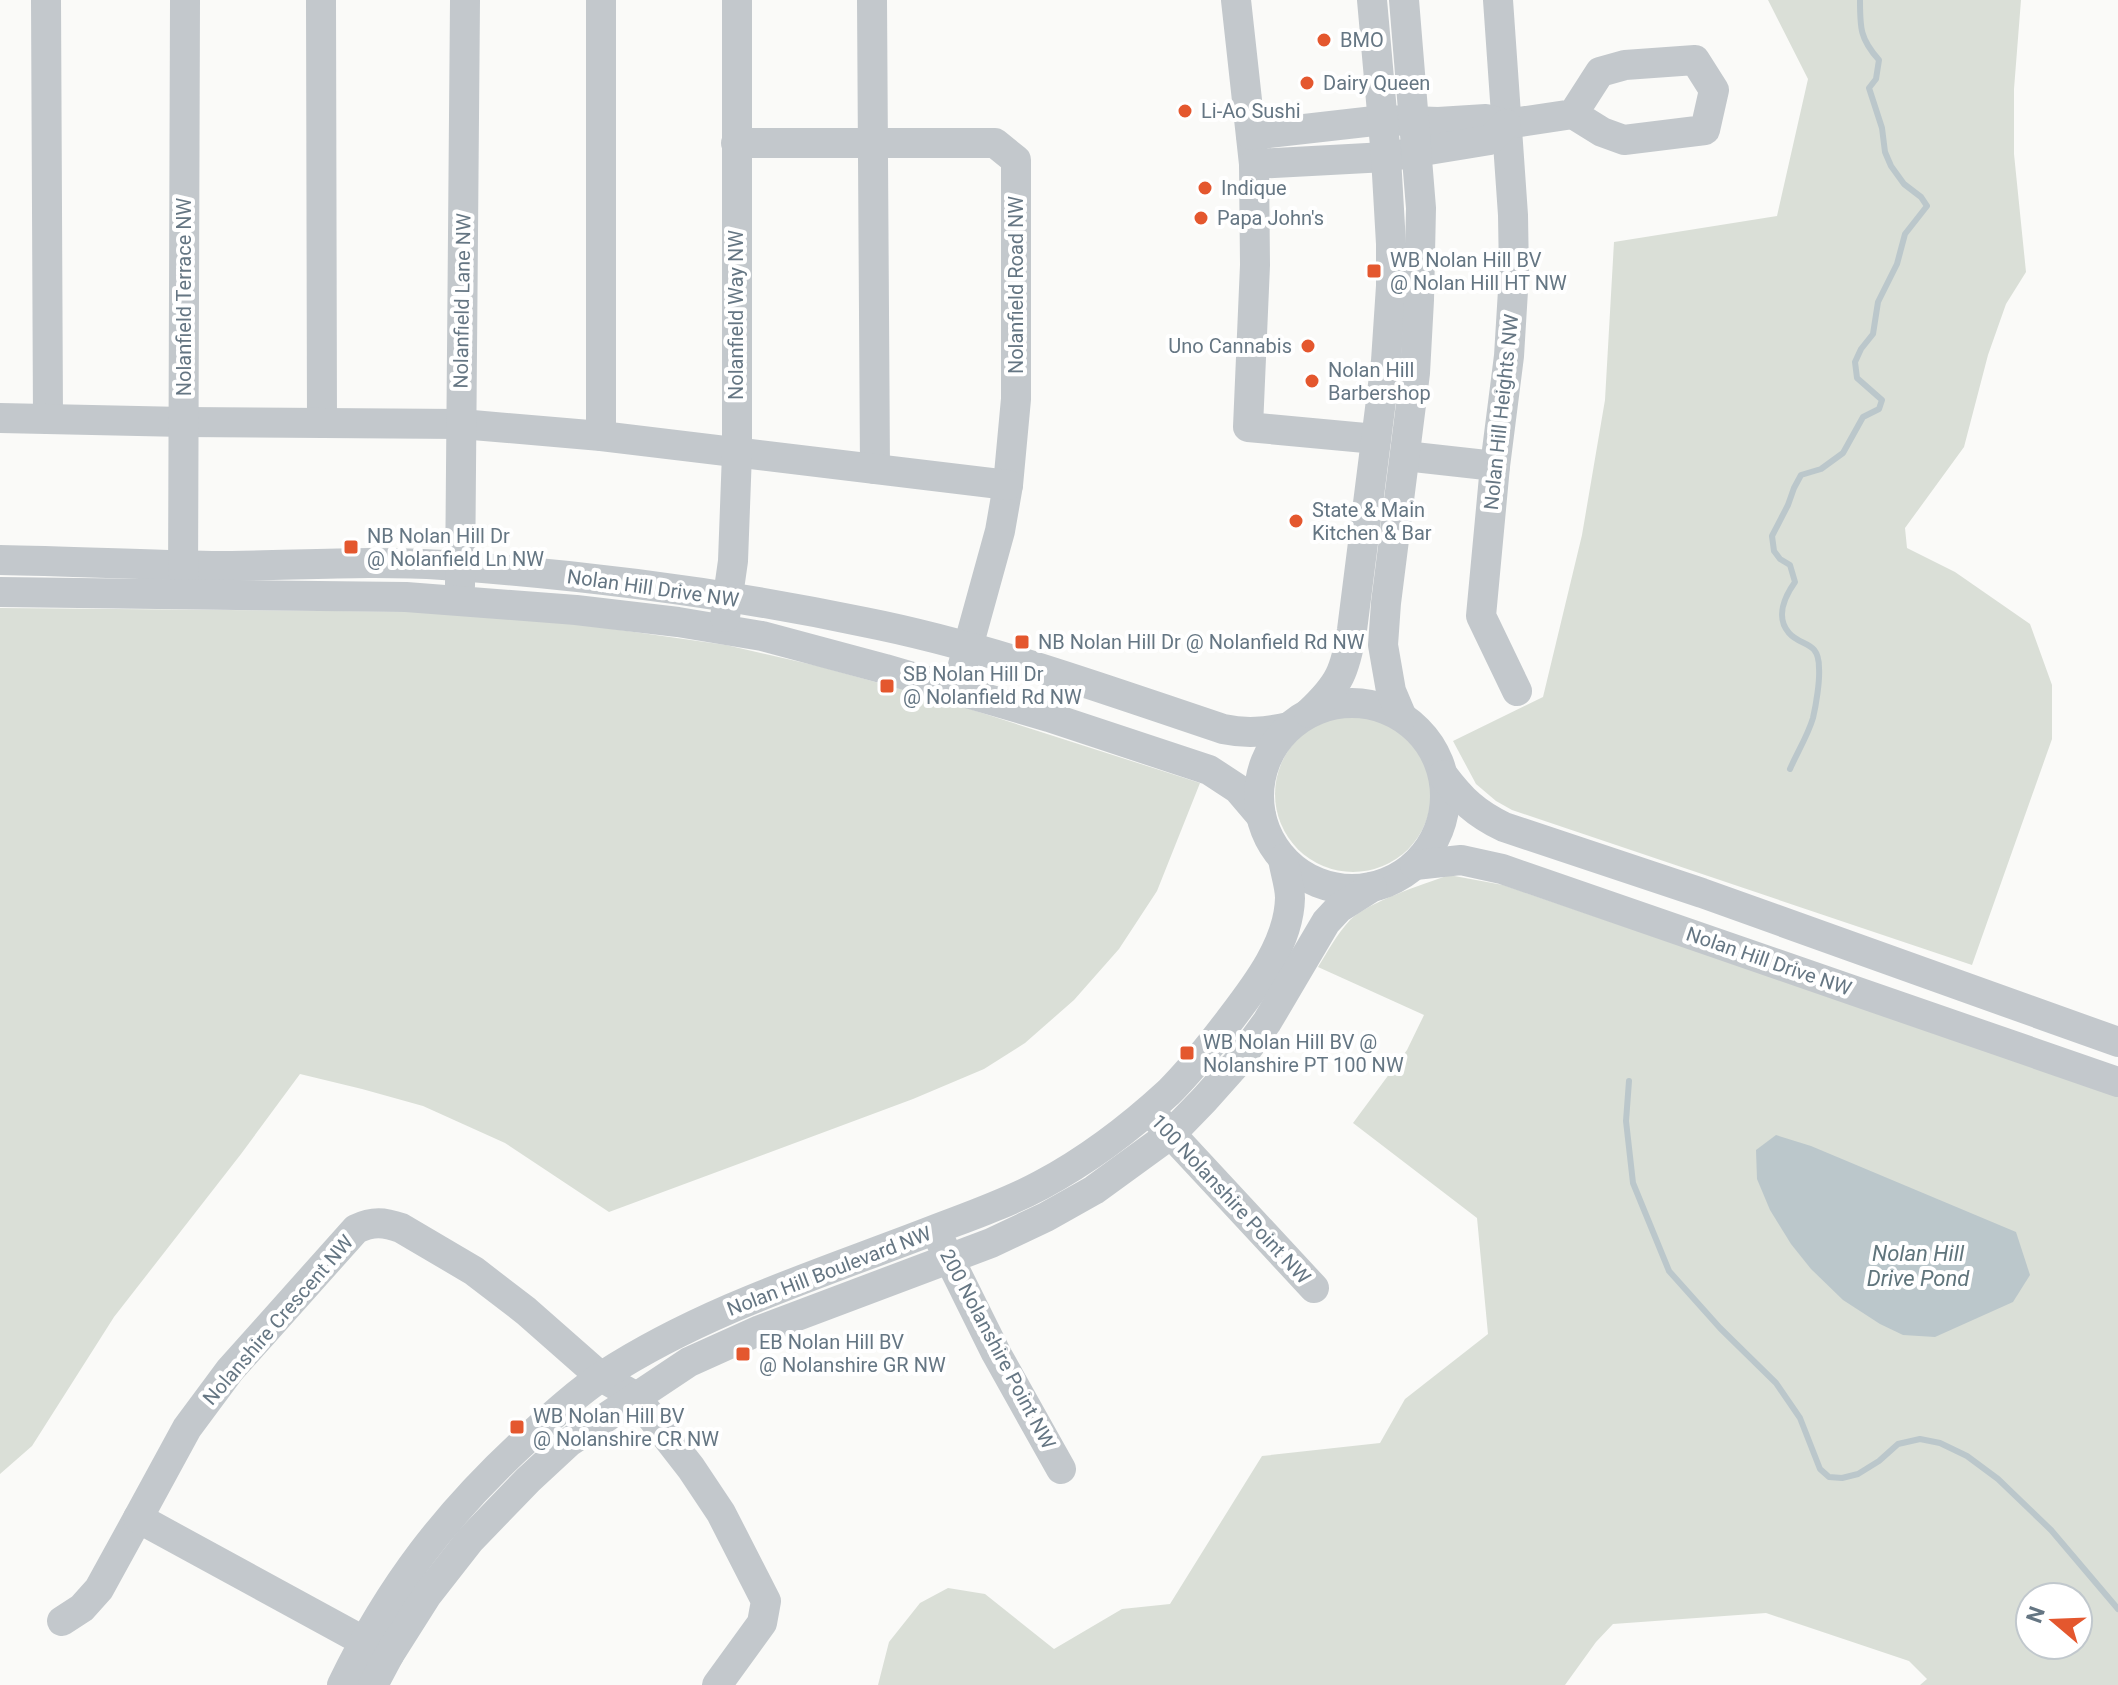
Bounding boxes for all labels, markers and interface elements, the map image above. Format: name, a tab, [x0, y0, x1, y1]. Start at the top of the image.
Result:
place label: BMO	[1340, 28, 1384, 52]
marker: BMO	[1315, 31, 1333, 49]
place label: Dairy Queen	[1323, 71, 1430, 95]
marker: Dairy Queen	[1298, 74, 1316, 92]
place label: Li-Ao Sushi	[1201, 99, 1301, 123]
marker: Li-Ao Sushi	[1176, 102, 1194, 120]
place label: Indique	[1221, 176, 1287, 200]
marker: Indique	[1196, 179, 1214, 197]
street label: Nolanfield Road NW	[1004, 196, 1028, 374]
street label: Nolanfield Terrace NW	[172, 197, 196, 396]
place label: Papa John's	[1217, 206, 1324, 230]
marker: Papa John's	[1192, 209, 1210, 227]
street label: Nolanfield Lane NW	[448, 213, 476, 389]
street label: Nolanfield Way NW	[724, 230, 748, 400]
place label: WB Nolan Hill BV @ Nolan Hill HT NW	[1390, 248, 1567, 295]
marker: WB Nolan Hill BV @ Nolan Hill HT NW	[1365, 262, 1383, 280]
street label: Nolan Hill Heights NW	[1479, 313, 1523, 511]
place label: Uno Cannabis	[1168, 334, 1292, 358]
marker: Uno Cannabis	[1299, 337, 1317, 355]
place label: Nolan Hill Barbershop	[1328, 358, 1431, 405]
marker: Nolan Hill Barbershop	[1303, 372, 1321, 390]
place label: State & Main Kitchen & Bar	[1312, 498, 1432, 545]
marker: State & Main Kitchen & Bar	[1287, 512, 1305, 530]
place label: NB Nolan Hill Dr @ Nolanfield Ln NW	[367, 524, 544, 571]
marker: NB Nolan Hill Dr @ Nolanfield Ln NW	[342, 538, 360, 556]
street label: Nolan Hill Drive NW	[566, 564, 741, 612]
place label: NB Nolan Hill Dr @ Nolanfield Rd NW	[1038, 630, 1365, 654]
marker: NB Nolan Hill Dr @ Nolanfield Rd NW	[1013, 633, 1031, 651]
place label: SB Nolan Hill Dr @ Nolanfield Rd NW	[903, 662, 1082, 709]
marker: SB Nolan Hill Dr @ Nolanfield Rd NW	[878, 677, 896, 695]
street label: Nolan Hill Drive NW	[1683, 921, 1855, 1001]
place label: WB Nolan Hill BV @ Nolanshire PT 100 NW	[1203, 1030, 1404, 1077]
marker: WB Nolan Hill BV @ Nolanshire PT 100 NW	[1178, 1044, 1196, 1062]
street label: 100 Nolanshire Point NW	[1146, 1109, 1316, 1289]
street label: Nolan Hill Boulevard NW	[724, 1221, 935, 1321]
street label: Nolanshire Crescent NW	[198, 1230, 358, 1410]
water label: Nolan Hill Drive Pond	[1867, 1241, 1970, 1291]
street label: 200 Nolanshire Point NW	[935, 1245, 1061, 1453]
place label: EB Nolan Hill BV @ Nolanshire GR NW	[759, 1330, 946, 1377]
marker: EB Nolan Hill BV @ Nolanshire GR NW	[734, 1345, 752, 1363]
place label: WB Nolan Hill BV @ Nolanshire CR NW	[533, 1404, 719, 1451]
marker: WB Nolan Hill BV @ Nolanshire CR NW	[508, 1418, 526, 1436]
north arrow	[2014, 1581, 2094, 1661]
text: N	[2021, 1603, 2050, 1626]

